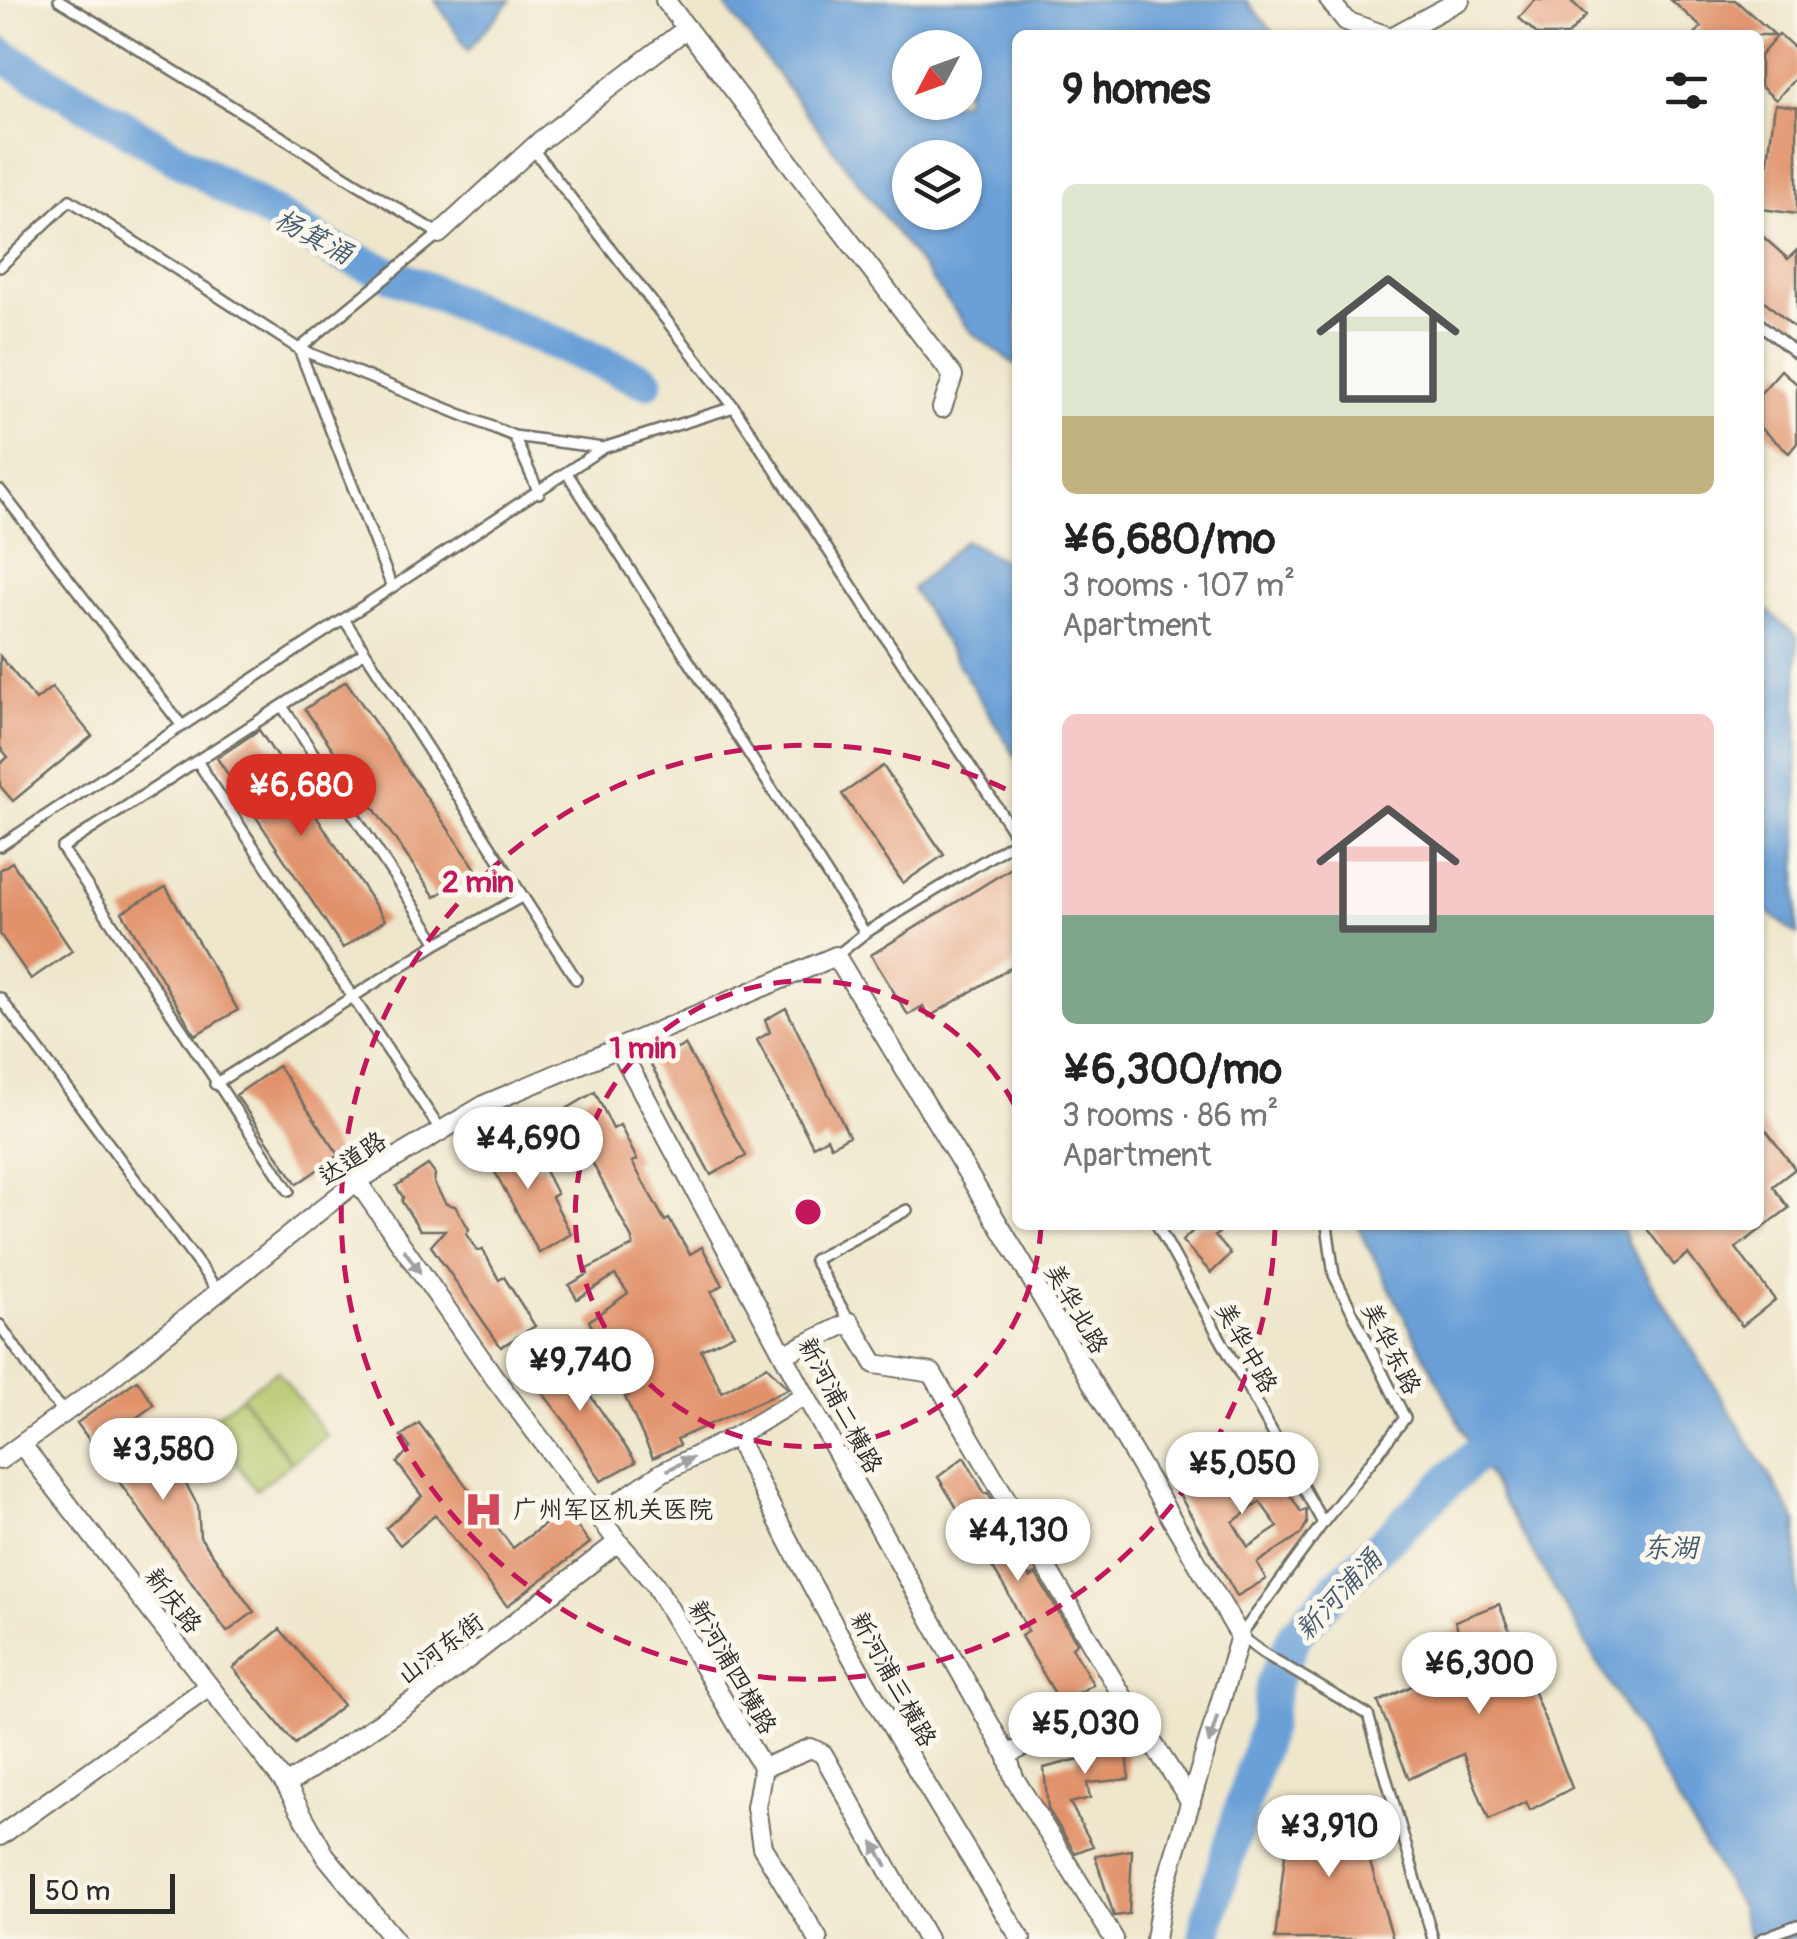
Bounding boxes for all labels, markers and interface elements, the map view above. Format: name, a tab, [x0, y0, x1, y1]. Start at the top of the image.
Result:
north arrow	[892, 30, 982, 120]
map controls	[892, 30, 982, 230]
icon: filters	[1659, 63, 1714, 118]
text: 9 homes	[1062, 64, 1211, 116]
button: layers	[892, 140, 982, 230]
water label: 杨箕涌	[268, 202, 359, 273]
icon: home	[1298, 249, 1478, 429]
text: ¥6,680/mo	[1062, 514, 1276, 566]
text: 3 rooms · 107 m²	[1062, 566, 1295, 606]
text: Apartment	[1062, 606, 1211, 646]
pin: ¥6,680	[220, 754, 382, 839]
text: ¥6,680	[248, 766, 354, 806]
icon: home	[1298, 779, 1478, 959]
text: 2 min	[442, 864, 514, 901]
text: 1 min	[610, 1030, 676, 1067]
text: ¥6,300/mo	[1062, 1044, 1282, 1096]
text: 3 rooms · 86 m²	[1062, 1096, 1279, 1136]
pin: ¥4,690	[447, 1107, 609, 1192]
text: ¥4,690	[475, 1119, 581, 1159]
street label: 达道路	[313, 1125, 393, 1193]
text: Apartment	[1062, 1136, 1211, 1176]
centre of rings	[790, 1194, 826, 1230]
one-way arrow	[402, 1248, 422, 1274]
street label: 美华北路	[1037, 1258, 1114, 1360]
street label: 美华中路	[1208, 1296, 1283, 1399]
street label: 美华东路	[1354, 1297, 1427, 1400]
pin: ¥9,740	[499, 1329, 661, 1414]
street label: 新河浦二横路	[791, 1332, 889, 1479]
text: ¥9,740	[528, 1341, 632, 1381]
pin: ¥3,580	[82, 1418, 244, 1503]
text: ¥3,580	[111, 1430, 215, 1470]
pin: ¥5,050	[1161, 1432, 1323, 1517]
text: ¥5,050	[1188, 1444, 1296, 1484]
one-way arrow	[666, 1455, 695, 1472]
hospital icon: 广州军区机关医院	[462, 1488, 504, 1530]
place label: 广州军区机关医院	[513, 1495, 713, 1526]
pin: ¥4,130	[937, 1499, 1099, 1584]
text: ¥4,130	[967, 1511, 1069, 1551]
water label: 东湖	[1642, 1531, 1701, 1566]
water label: 新河浦涌	[1288, 1541, 1391, 1648]
street label: 新庆路	[138, 1562, 208, 1640]
street label: 新河浦四横路	[681, 1595, 783, 1740]
street label: 山河东街	[392, 1607, 490, 1692]
street label: 新河浦三横路	[843, 1607, 943, 1753]
pin: ¥6,300	[1398, 1632, 1560, 1717]
text: ¥6,300	[1424, 1644, 1534, 1684]
pin: ¥5,030	[1004, 1692, 1166, 1777]
text: ¥5,030	[1030, 1704, 1140, 1744]
one-way arrow	[1205, 1715, 1220, 1746]
pin: ¥3,910	[1248, 1795, 1410, 1880]
text: ¥3,910	[1279, 1807, 1379, 1847]
one-way arrow	[871, 1840, 889, 1868]
scale bar	[30, 1869, 175, 1914]
text: 50 m	[45, 1874, 110, 1909]

